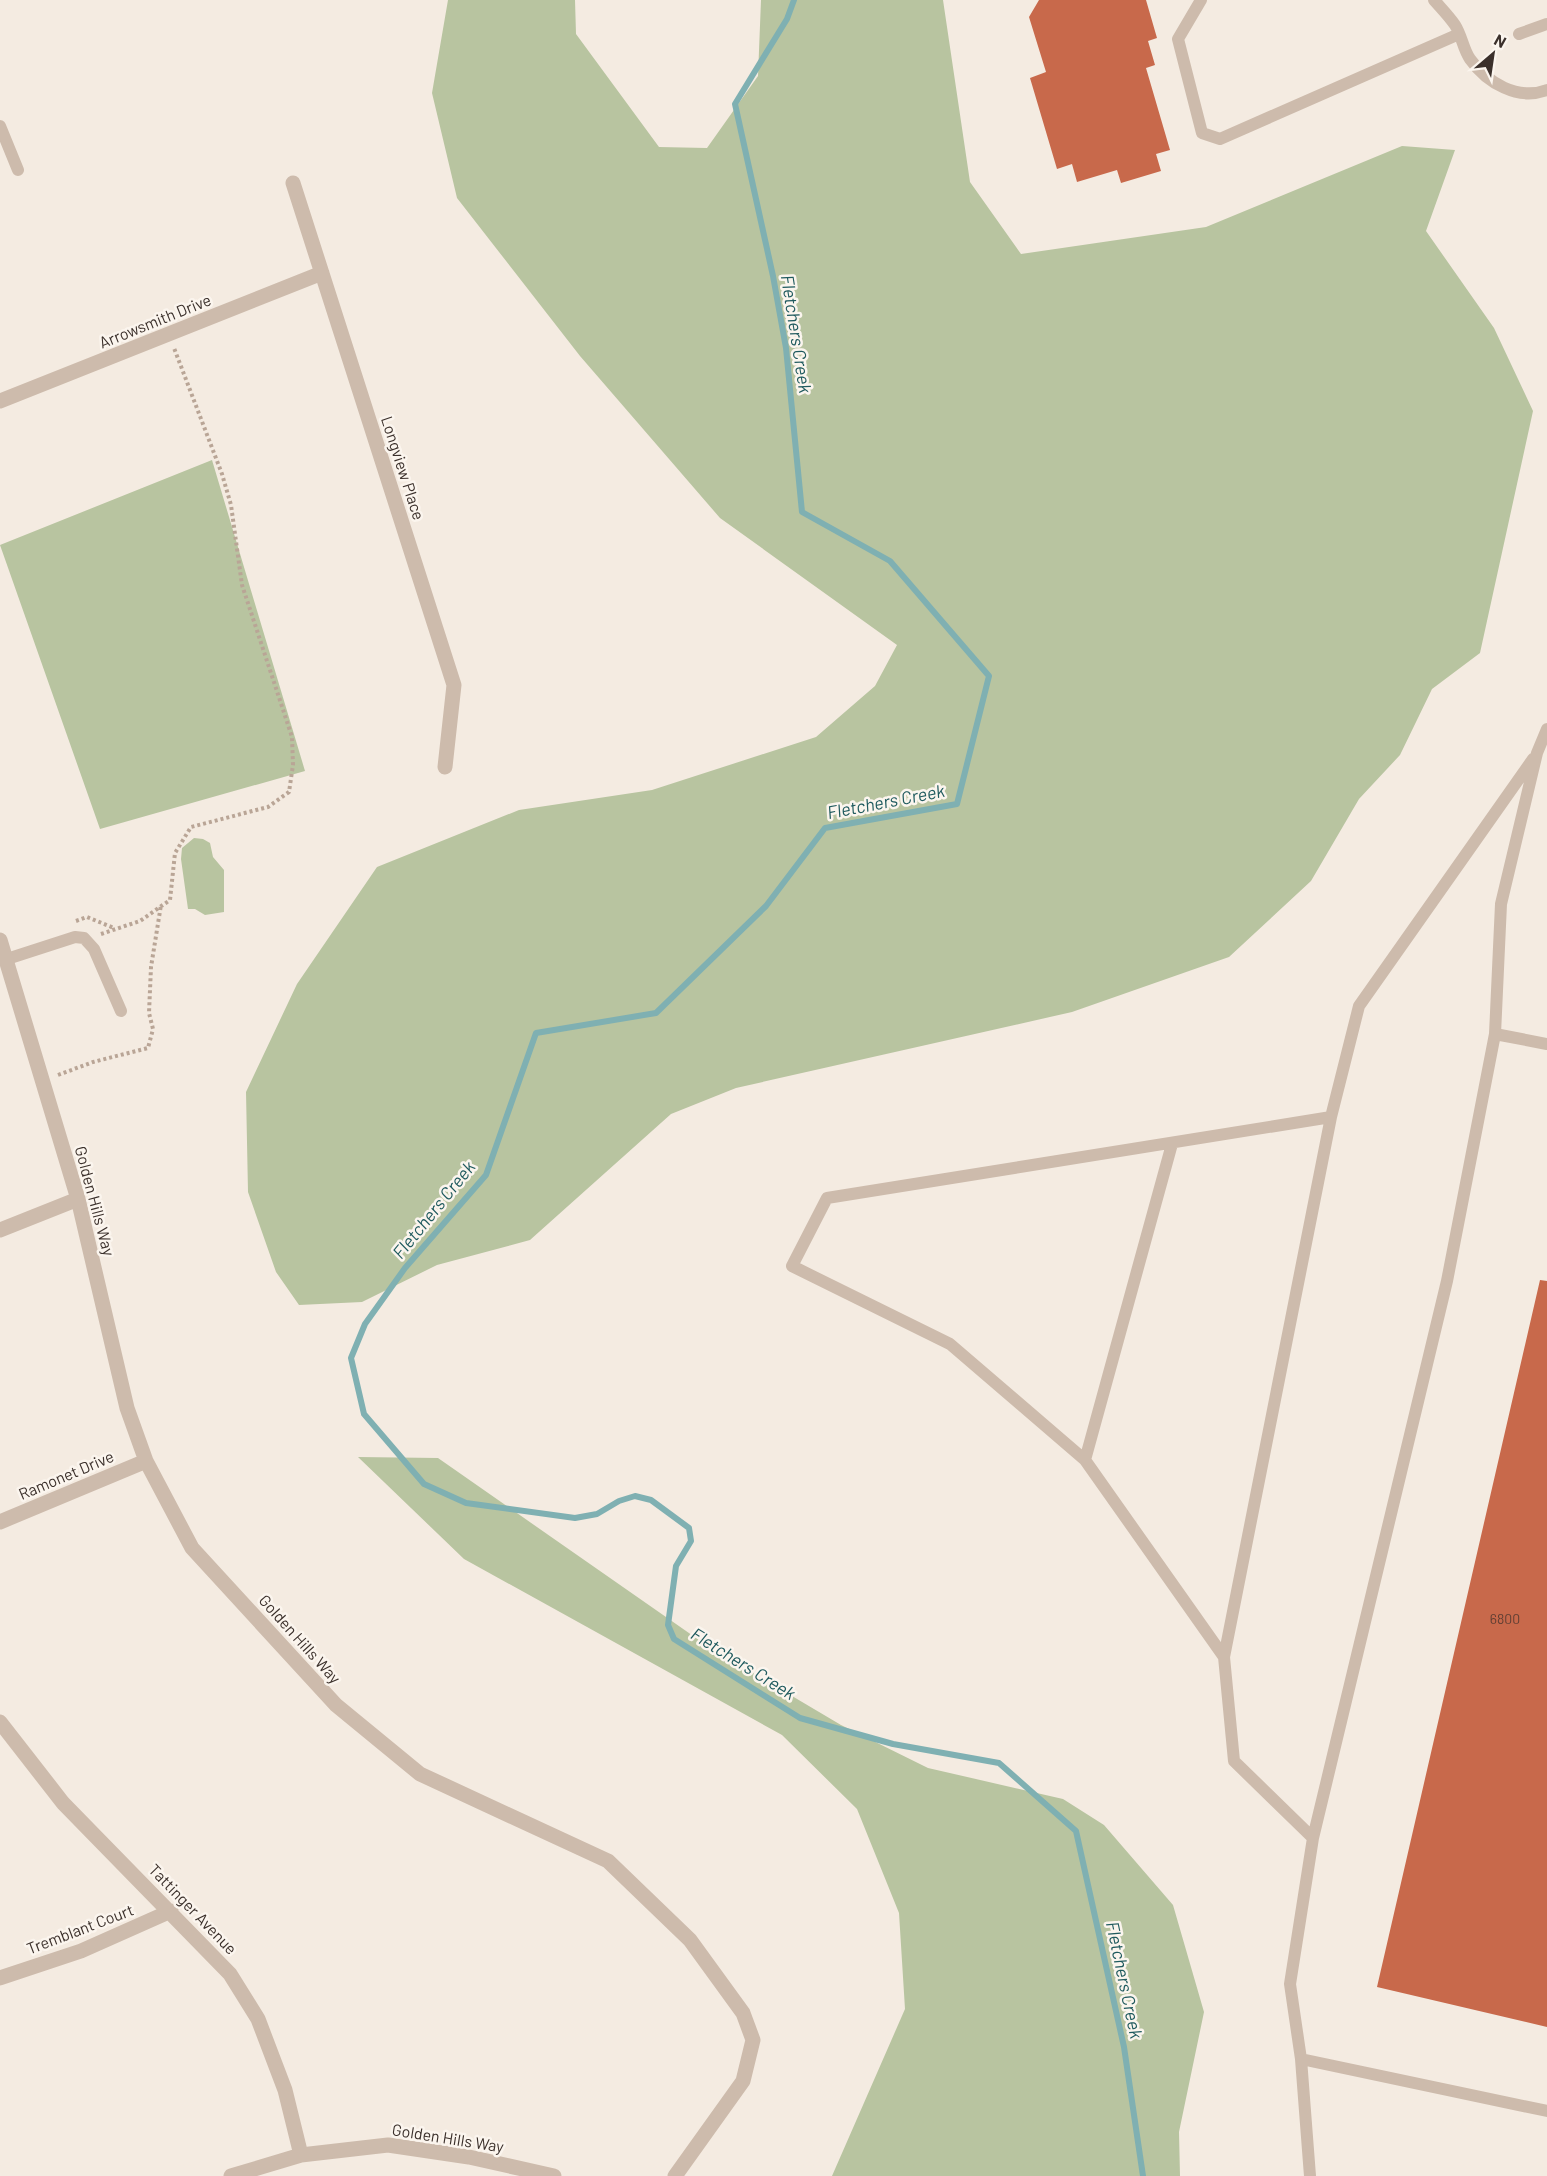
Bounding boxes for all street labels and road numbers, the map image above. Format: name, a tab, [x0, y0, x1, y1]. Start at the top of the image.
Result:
street label: Arrowsmith Drive	[96, 289, 214, 352]
street label: Longview Place	[378, 414, 429, 522]
street label: Golden Hills Way	[72, 1144, 119, 1258]
street label: Ramonet Drive	[15, 1446, 116, 1503]
street label: Golden Hills Way	[256, 1590, 346, 1687]
street label: Tattinger Avenue	[145, 1860, 241, 1958]
street label: Tremblant Court	[24, 1899, 136, 1958]
street label: Golden Hills Way	[391, 2119, 506, 2156]

